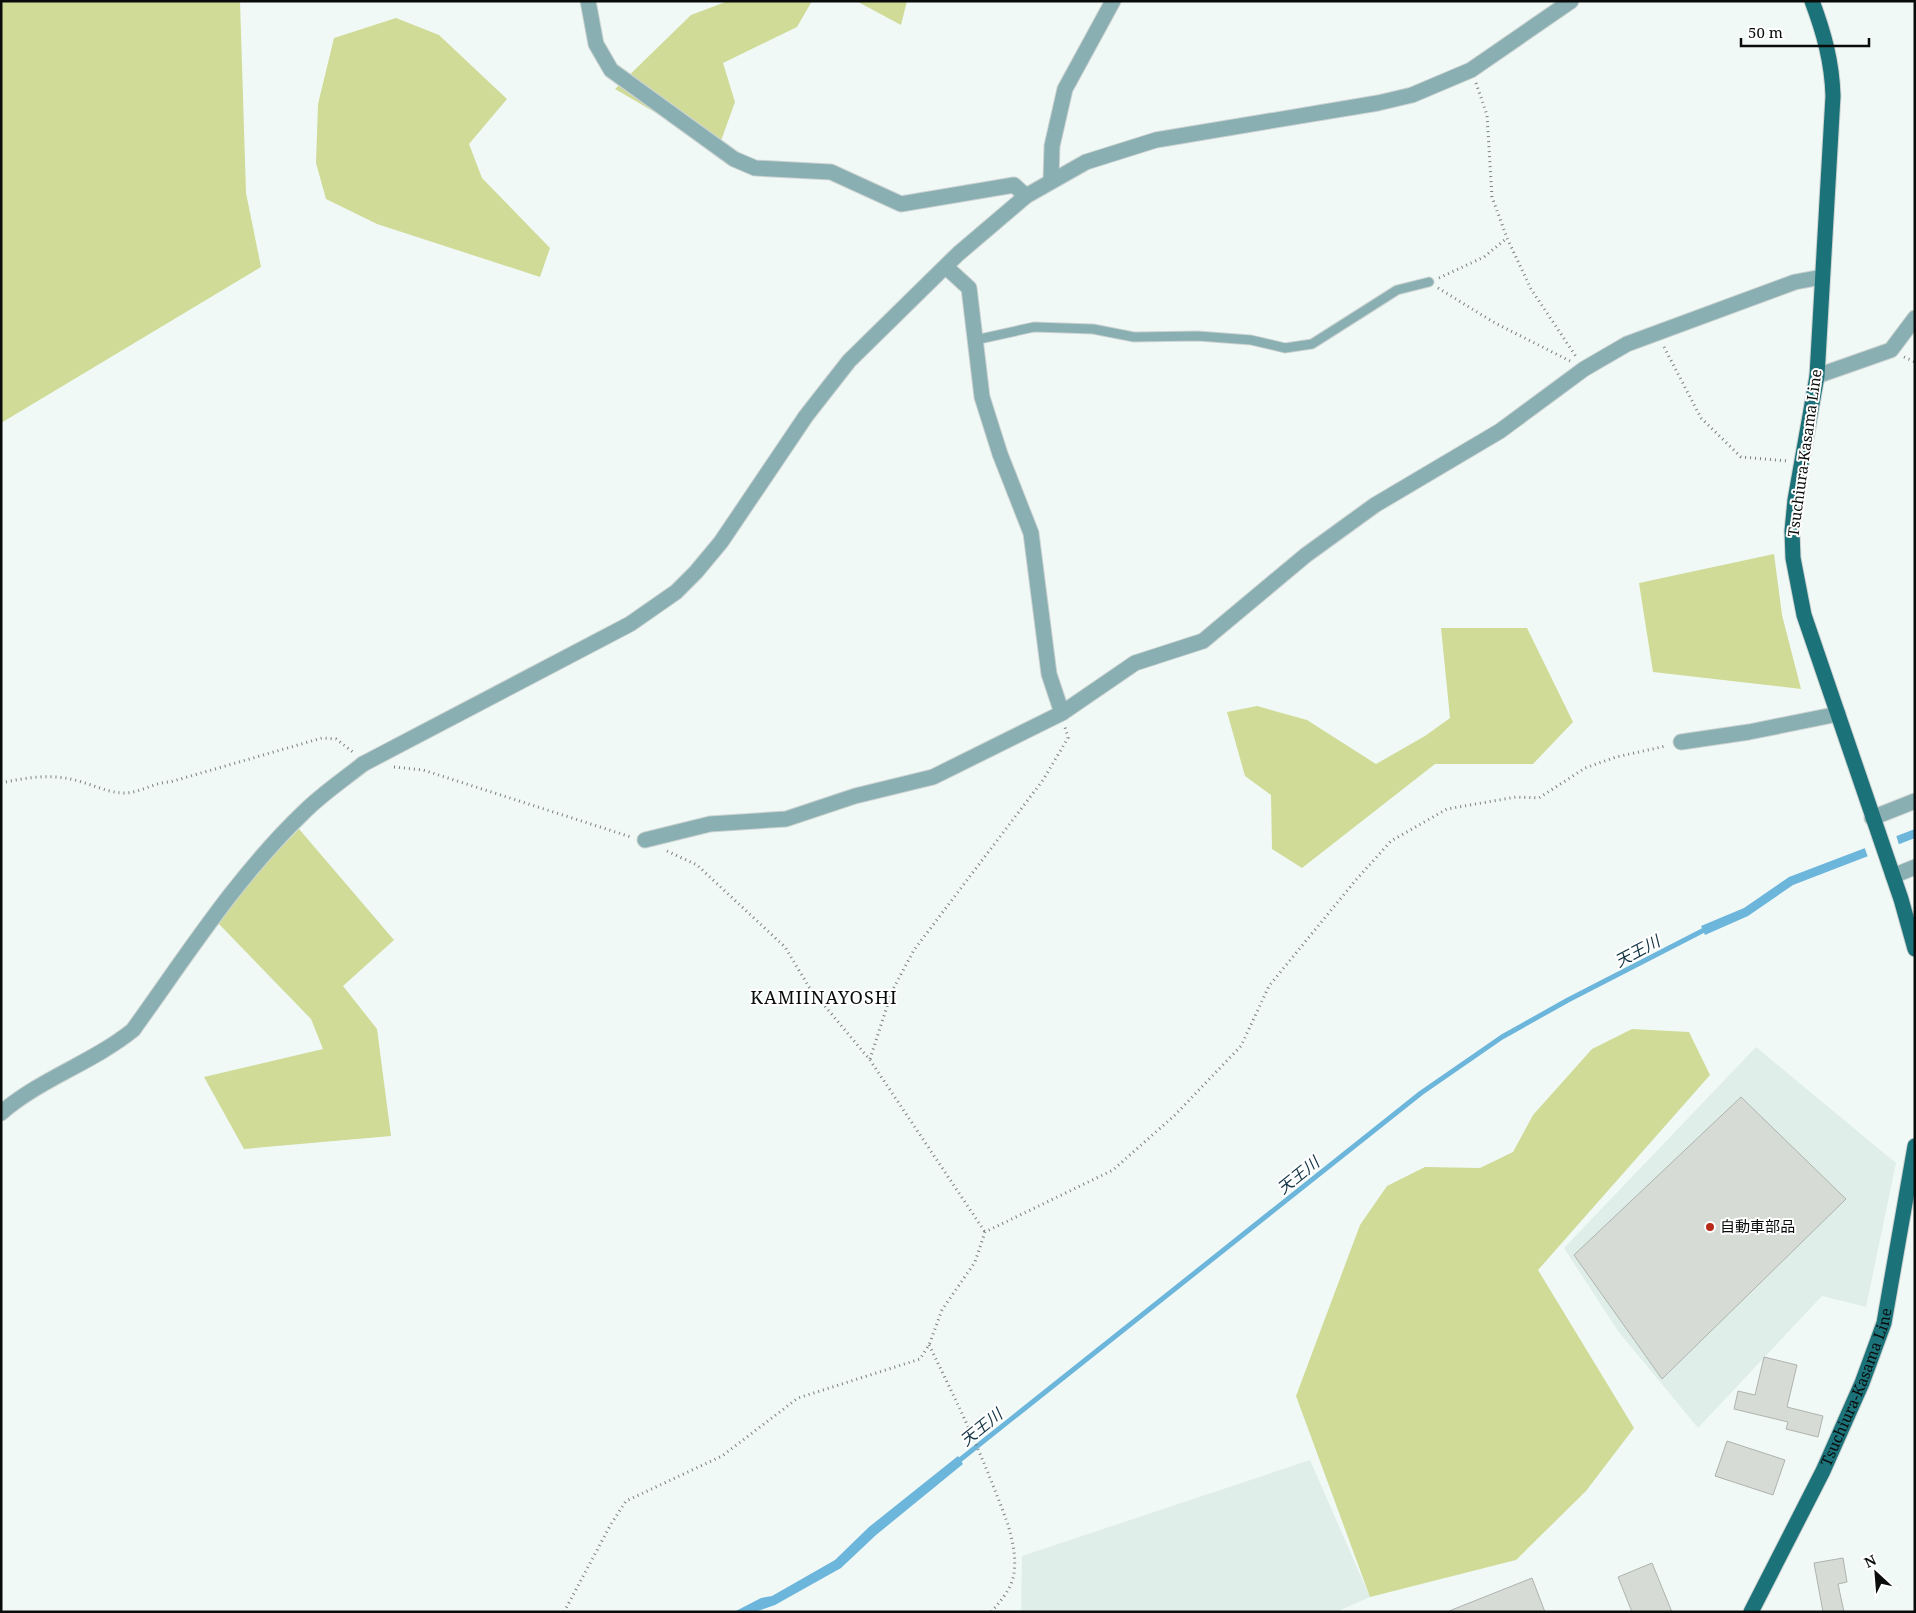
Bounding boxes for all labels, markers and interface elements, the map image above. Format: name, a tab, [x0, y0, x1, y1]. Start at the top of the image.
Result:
scale bar	[1741, 15, 1868, 47]
text: 50 m	[1748, 22, 1783, 42]
street label: Tsuchiura-Kasama Line	[1782, 368, 1826, 538]
water label: 天王川	[1611, 929, 1665, 972]
district label: KAMIINAYOSHI	[750, 985, 898, 1009]
water label: 天王川	[1272, 1150, 1325, 1199]
place label: 自動車部品	[1720, 1216, 1795, 1236]
marker: 自動車部品	[1704, 1221, 1716, 1233]
street label: Tsuchiura-Kasama Line	[1815, 1306, 1895, 1469]
water label: 天王川	[955, 1402, 1008, 1451]
north arrow	[1851, 1548, 1901, 1598]
text: N	[1861, 1550, 1879, 1572]

